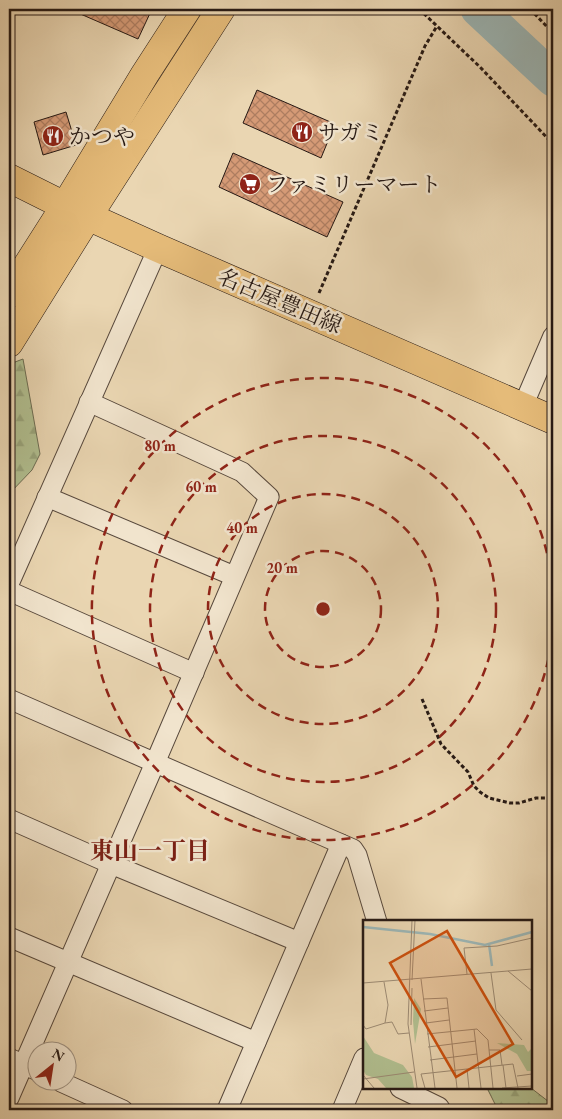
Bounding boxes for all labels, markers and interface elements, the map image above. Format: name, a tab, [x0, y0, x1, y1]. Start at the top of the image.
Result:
place label: サガミ	[318, 118, 384, 147]
restaurant icon: サガミ	[290, 120, 314, 144]
place label: かつや	[69, 122, 135, 151]
restaurant icon: かつや	[41, 124, 65, 148]
place label: ファミリーマート	[266, 170, 442, 199]
supermarket icon: ファミリーマート	[238, 172, 262, 196]
street label: 名古屋豊田線	[214, 262, 346, 340]
text: 80 m	[144, 436, 176, 455]
text: 60 m	[185, 477, 217, 496]
text: 40 m	[226, 518, 258, 537]
text: 20 m	[266, 558, 298, 577]
centre of rings	[314, 600, 332, 618]
district label: 東山一丁目	[90, 835, 210, 866]
inset map	[363, 920, 532, 1089]
north arrow	[28, 1042, 78, 1092]
text: N	[49, 1044, 68, 1066]

